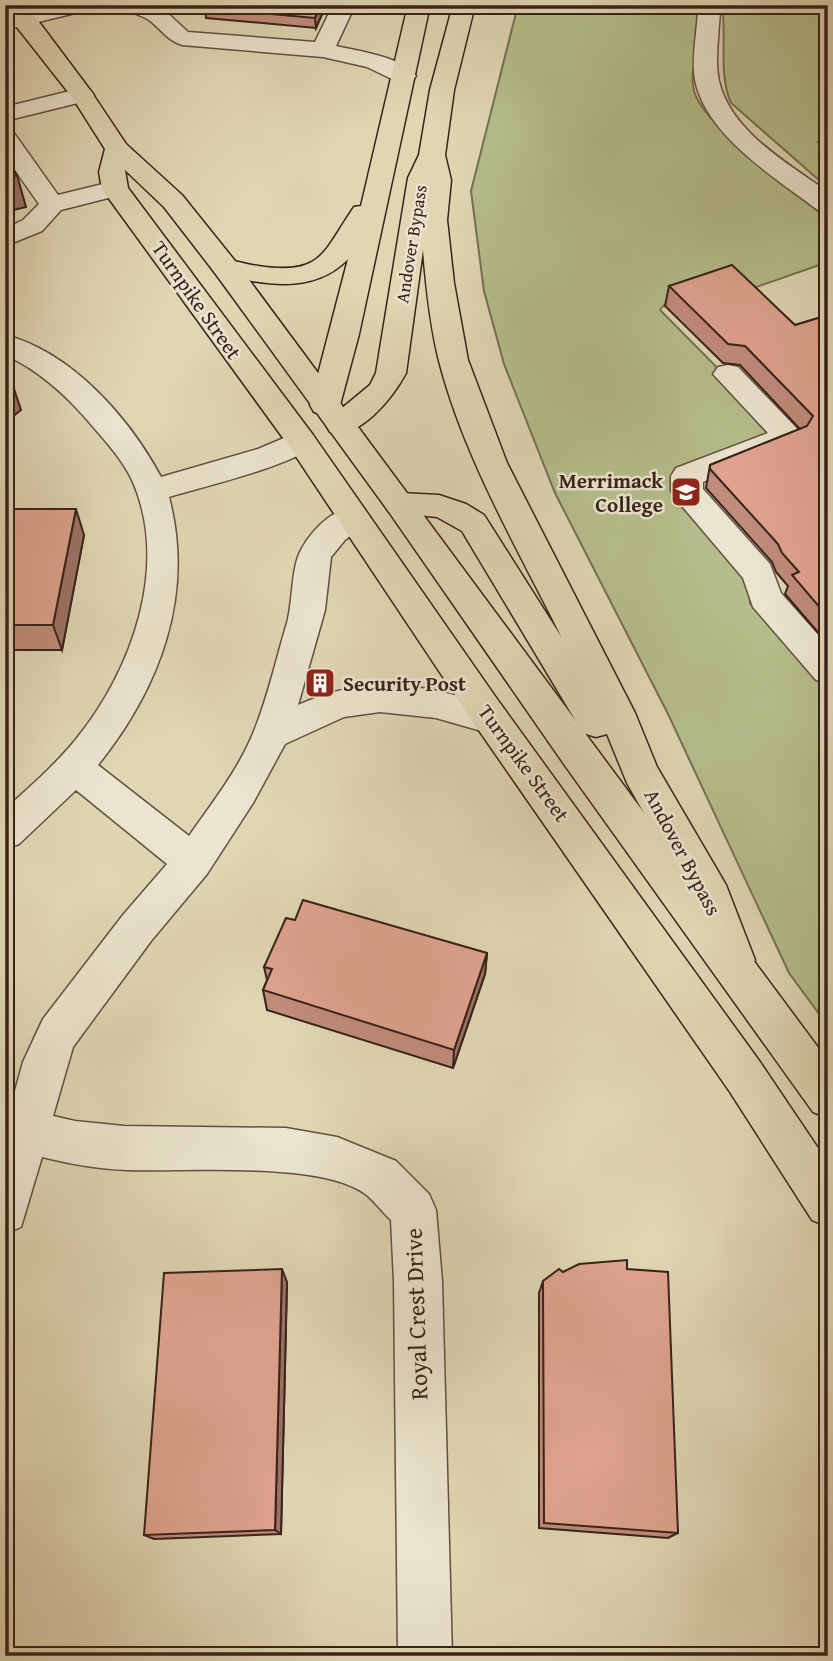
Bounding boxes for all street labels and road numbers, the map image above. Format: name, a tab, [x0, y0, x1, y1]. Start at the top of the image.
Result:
street label: Andover Bypass	[388, 183, 434, 305]
street label: Turnpike Street	[145, 234, 250, 366]
street label: Turnpike Street	[471, 698, 578, 829]
street label: Andover Bypass	[637, 783, 729, 921]
street label: Royal Crest Drive	[396, 1227, 436, 1401]

